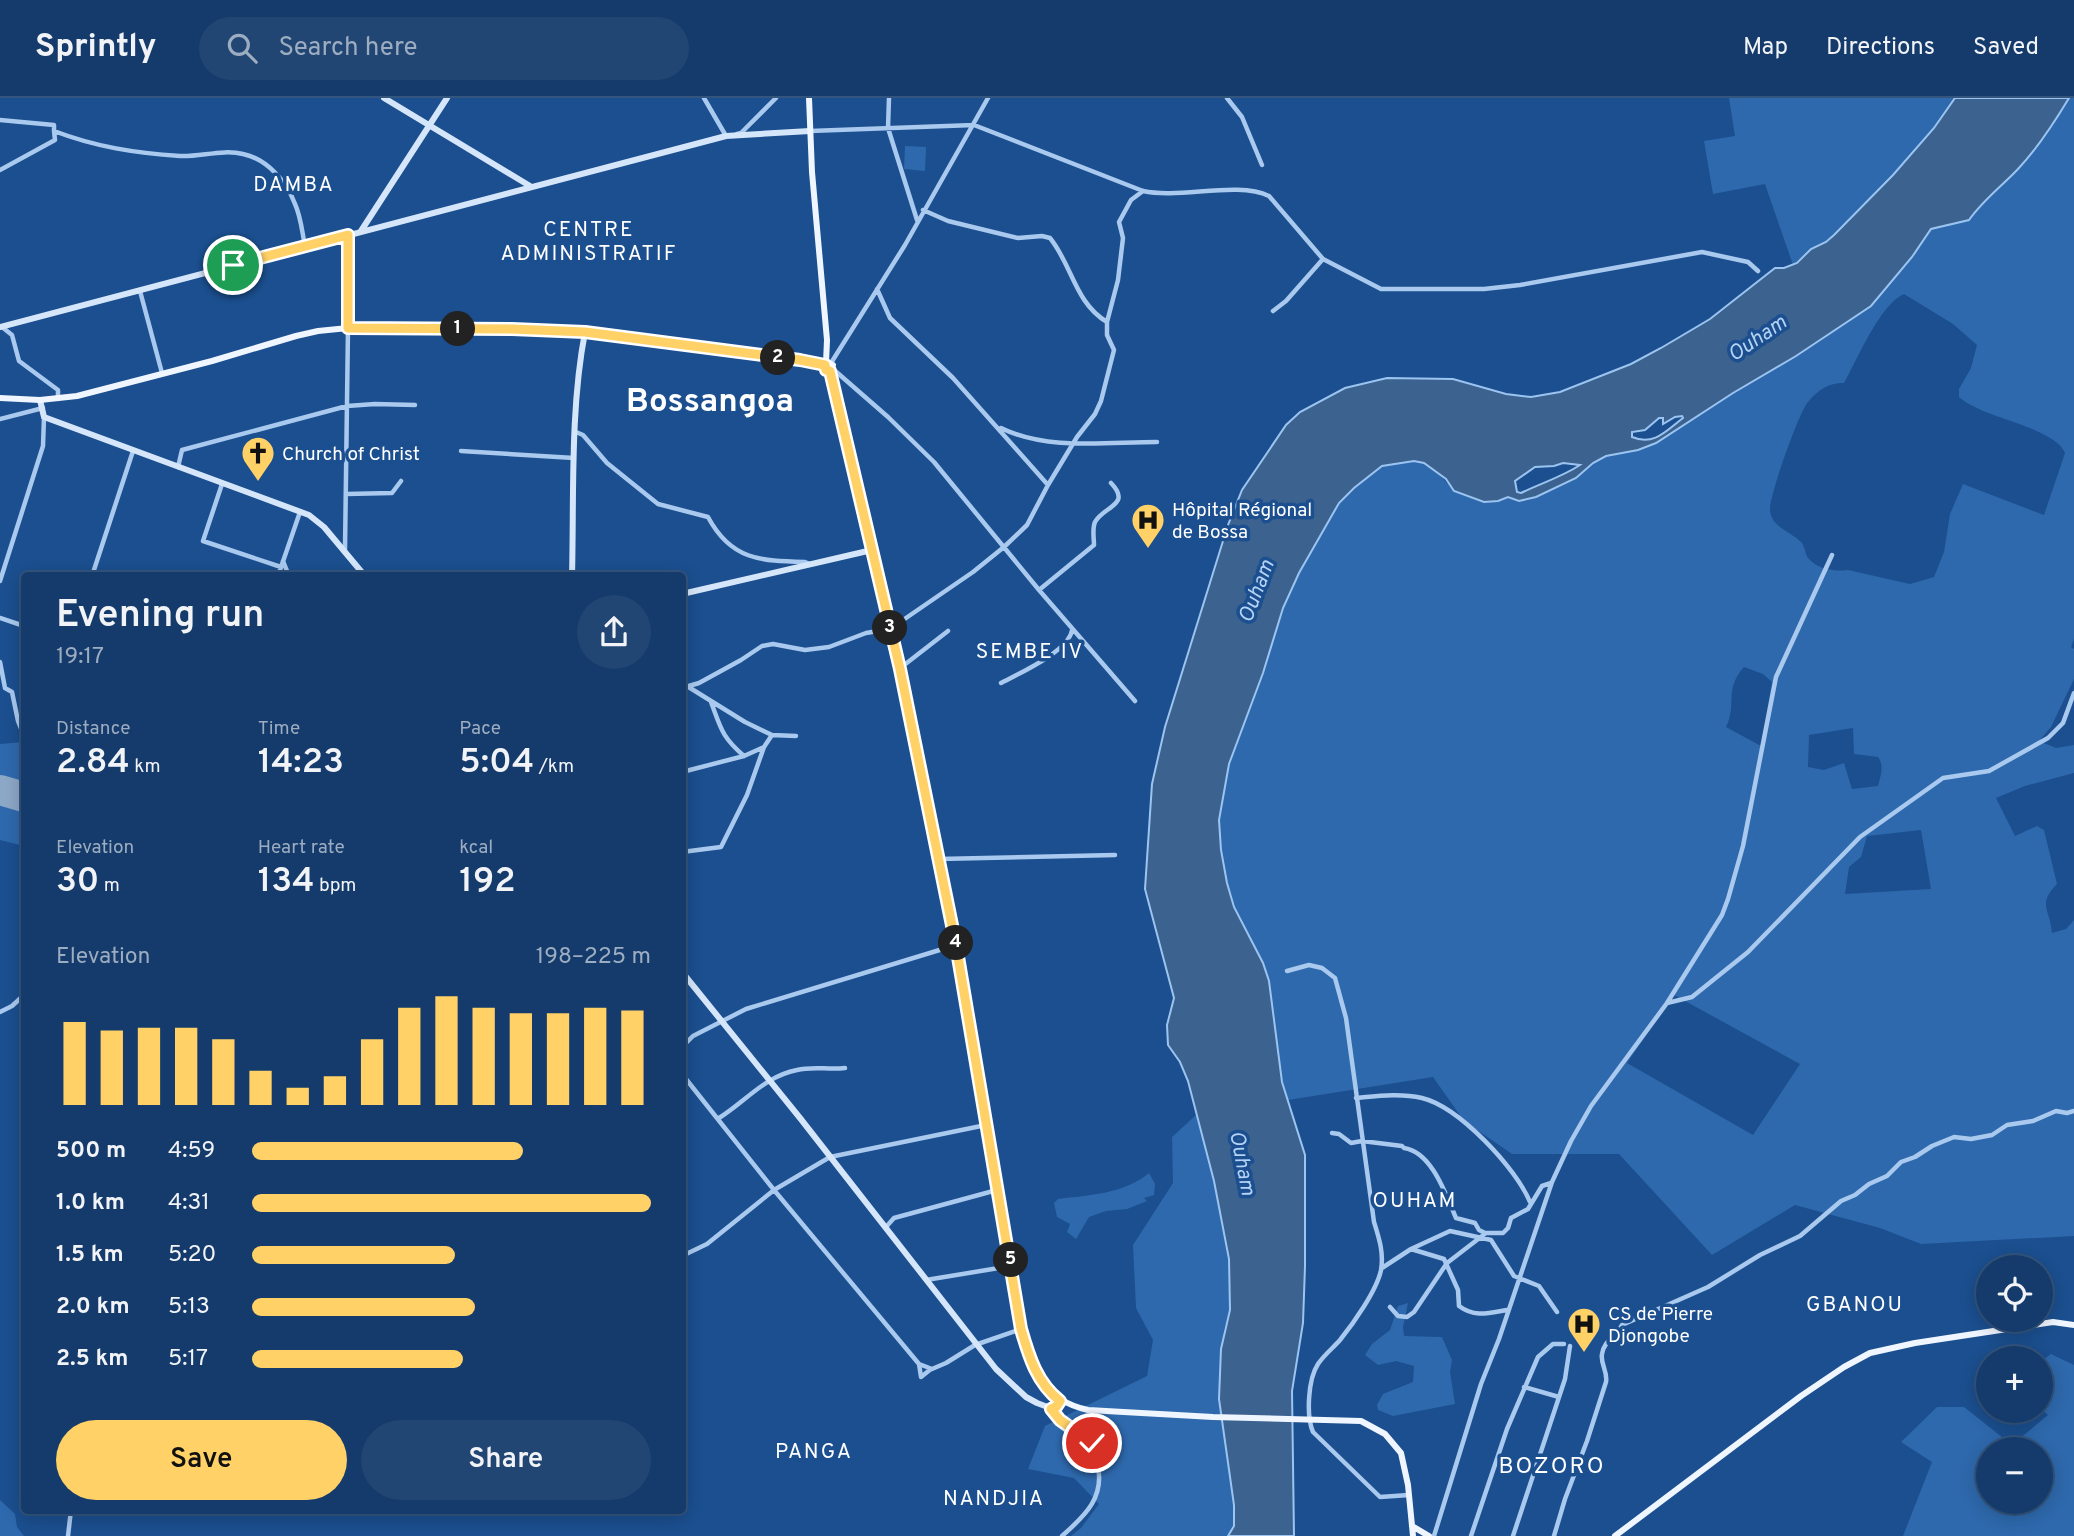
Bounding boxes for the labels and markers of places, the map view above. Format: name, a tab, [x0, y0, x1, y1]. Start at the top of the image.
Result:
pin	[203, 235, 263, 295]
pin: 1	[440, 312, 476, 346]
pin: 2	[760, 341, 796, 376]
church icon: Church of Christ	[239, 434, 277, 483]
place label: Church of Christ	[282, 443, 420, 467]
place label: Hôpital Régional de Bossa	[1172, 499, 1312, 545]
hospital icon: Hôpital Régional de Bossa	[1129, 501, 1167, 550]
pin: 3	[872, 610, 908, 646]
pin: 4	[939, 926, 974, 960]
pin: 5	[993, 1242, 1028, 1278]
place label: CS de Pierre Djongobe	[1608, 1303, 1713, 1349]
hospital icon: CS de Pierre Djongobe	[1565, 1305, 1603, 1354]
pin	[1062, 1413, 1122, 1473]

